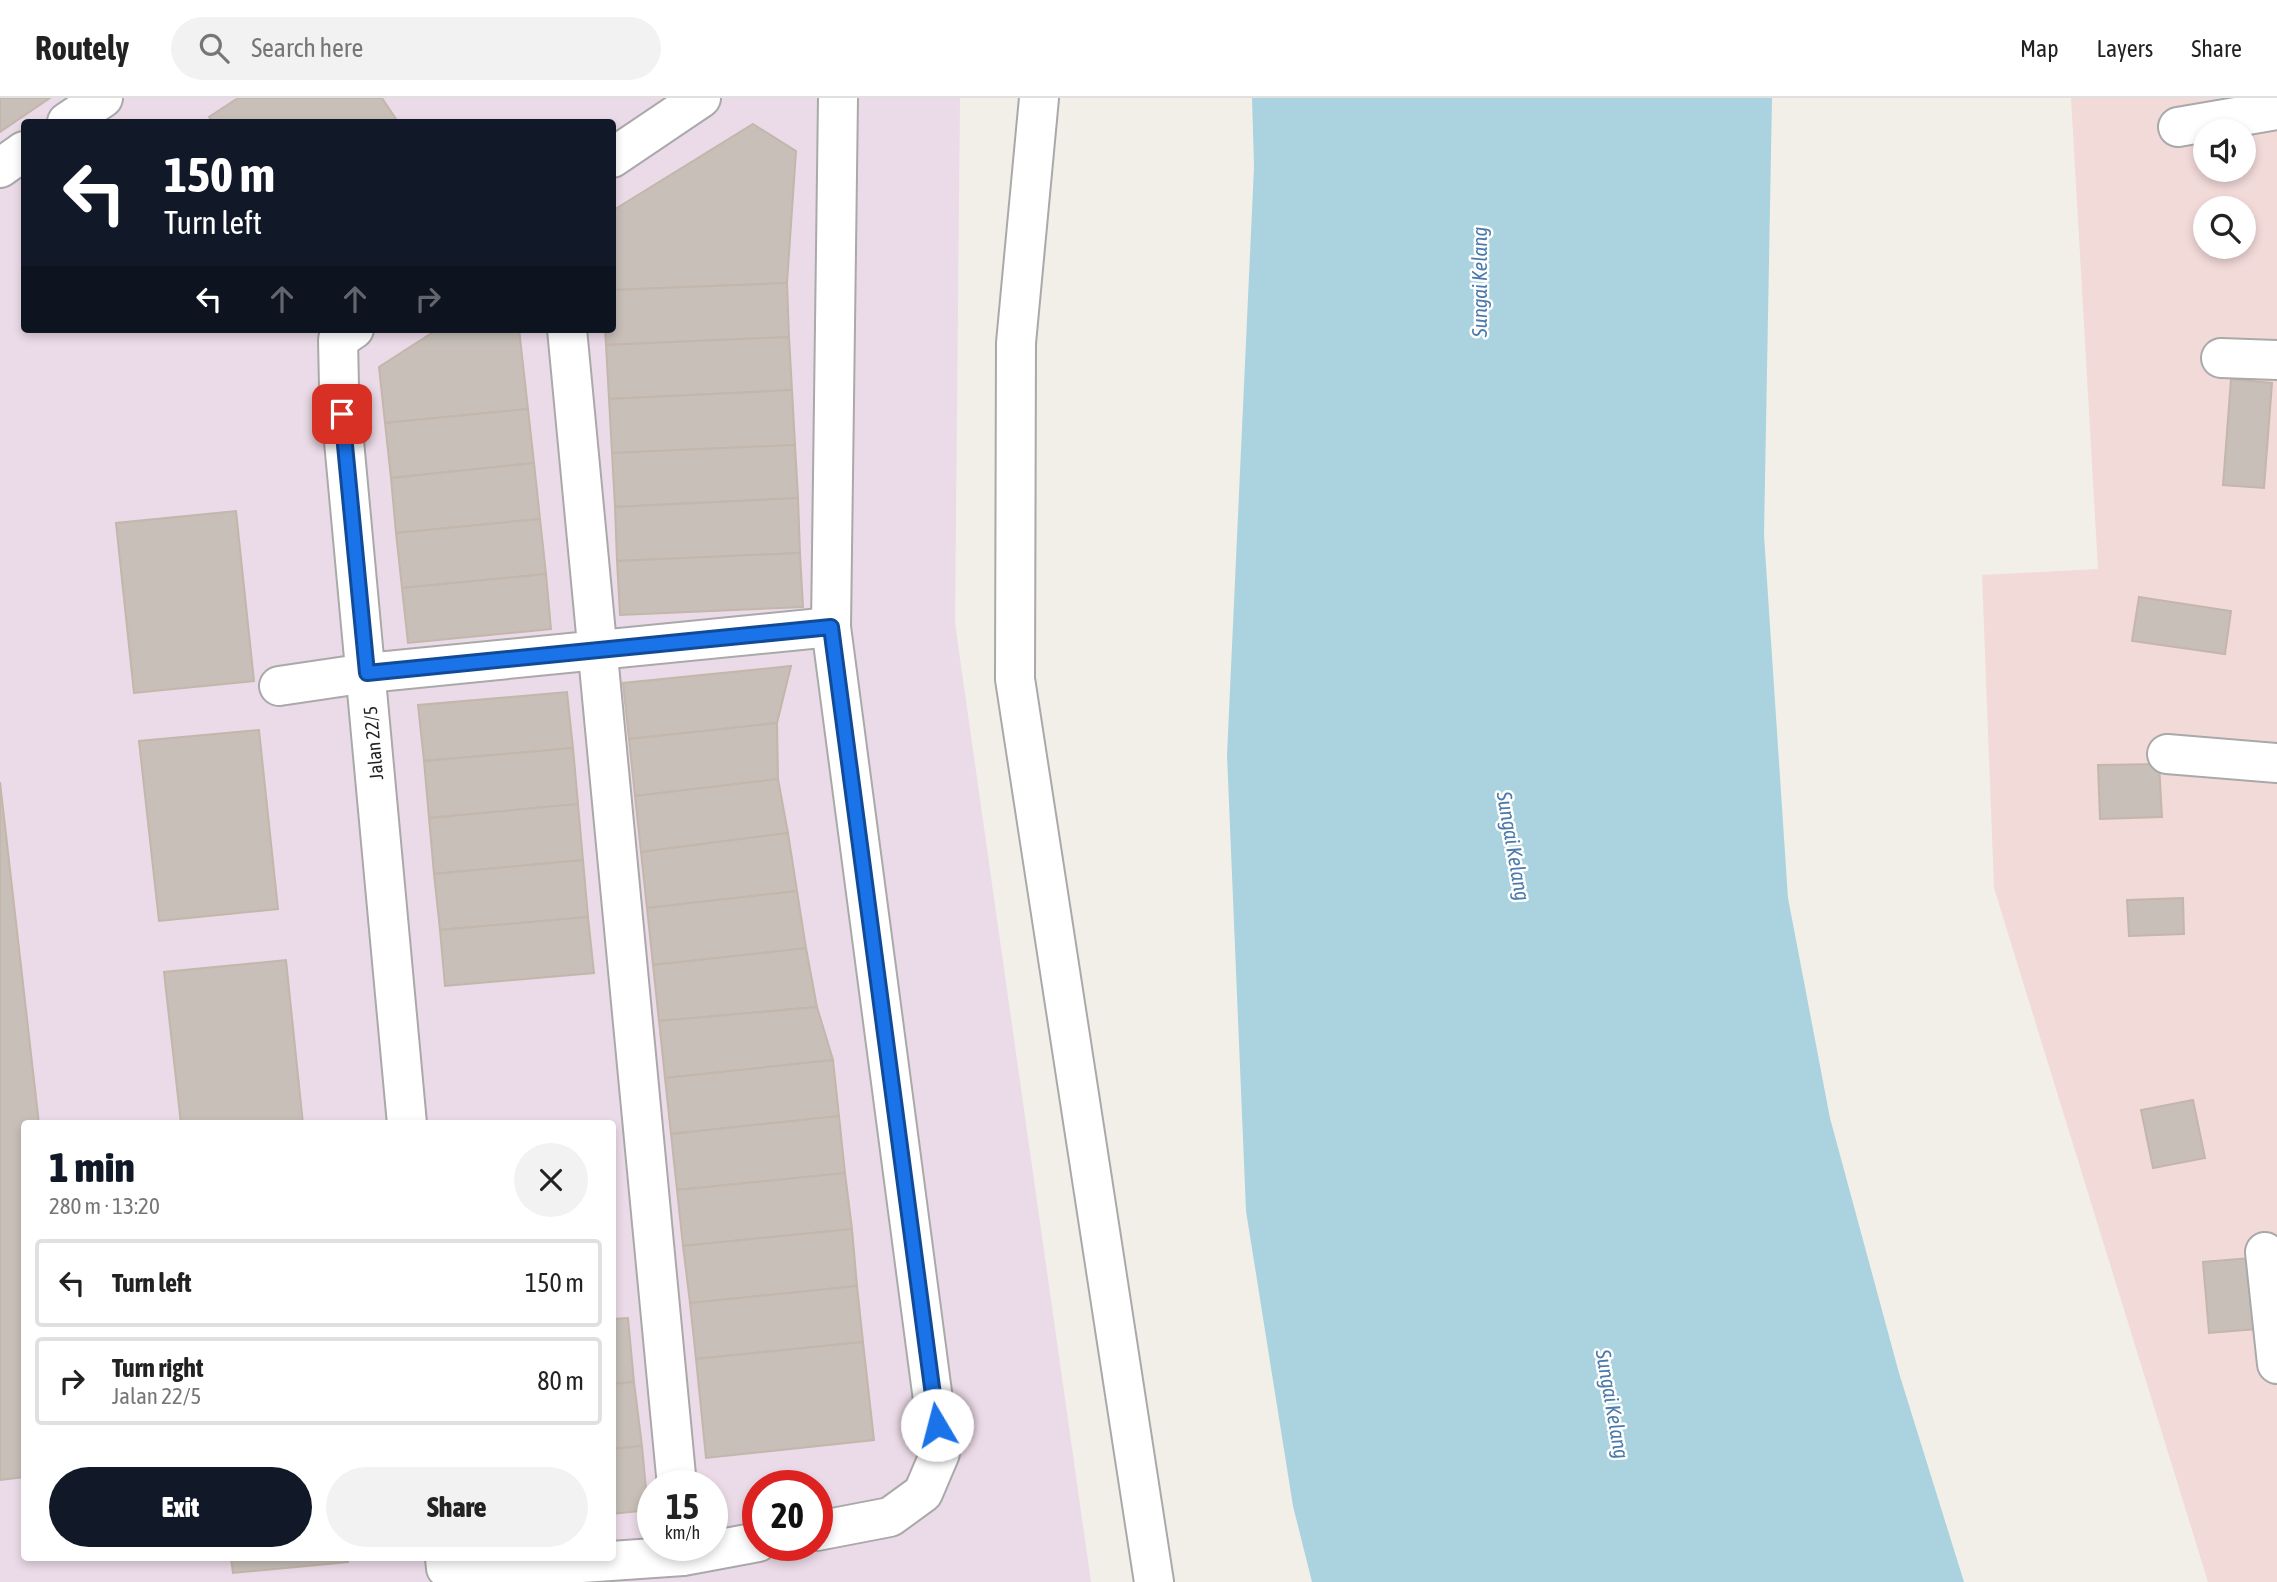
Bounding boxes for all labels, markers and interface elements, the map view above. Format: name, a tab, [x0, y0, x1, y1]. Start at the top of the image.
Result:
search box	[171, 17, 661, 80]
text: Routely	[35, 29, 129, 67]
icon: search	[195, 29, 233, 67]
text: Search here	[251, 33, 363, 63]
text: Map	[2020, 35, 2059, 62]
text: Layers	[2097, 35, 2153, 62]
text: Share	[2191, 35, 2242, 62]
map controls	[2193, 119, 2256, 259]
button: sound	[2193, 119, 2256, 182]
text: 150 m	[164, 146, 275, 202]
icon: left	[49, 147, 140, 238]
button: search	[2193, 196, 2256, 259]
text: Turn left	[164, 204, 262, 241]
water label: Sungai Kelang	[1467, 227, 1491, 338]
icon: left	[190, 280, 228, 318]
icon: ahead	[263, 280, 301, 318]
icon: ahead	[336, 280, 374, 318]
icon: right	[409, 280, 447, 318]
pin	[312, 384, 372, 444]
icon: arrive	[323, 395, 361, 433]
street label: Jalan 22/5	[359, 705, 387, 781]
water label: Sungai Kelang	[1492, 788, 1535, 903]
text: 1 min	[49, 1143, 135, 1191]
button: close	[514, 1143, 588, 1217]
text: 280 m · 13:20	[49, 1193, 160, 1219]
icon: left	[53, 1264, 91, 1302]
text: Turn left	[112, 1268, 192, 1298]
text: 150 m	[525, 1268, 584, 1298]
water label: Sungai Kelang	[1591, 1346, 1634, 1461]
text: Turn right	[112, 1353, 203, 1383]
icon: right	[53, 1362, 91, 1400]
text: 80 m	[537, 1366, 584, 1396]
text: Jalan 22/5	[112, 1383, 201, 1409]
position arrow	[900, 1388, 974, 1462]
button: Exit	[49, 1467, 312, 1547]
button: Share	[326, 1467, 588, 1547]
speed limit sign: 20	[742, 1470, 833, 1561]
text: 15	[666, 1486, 699, 1526]
text: km/h	[665, 1522, 700, 1543]

